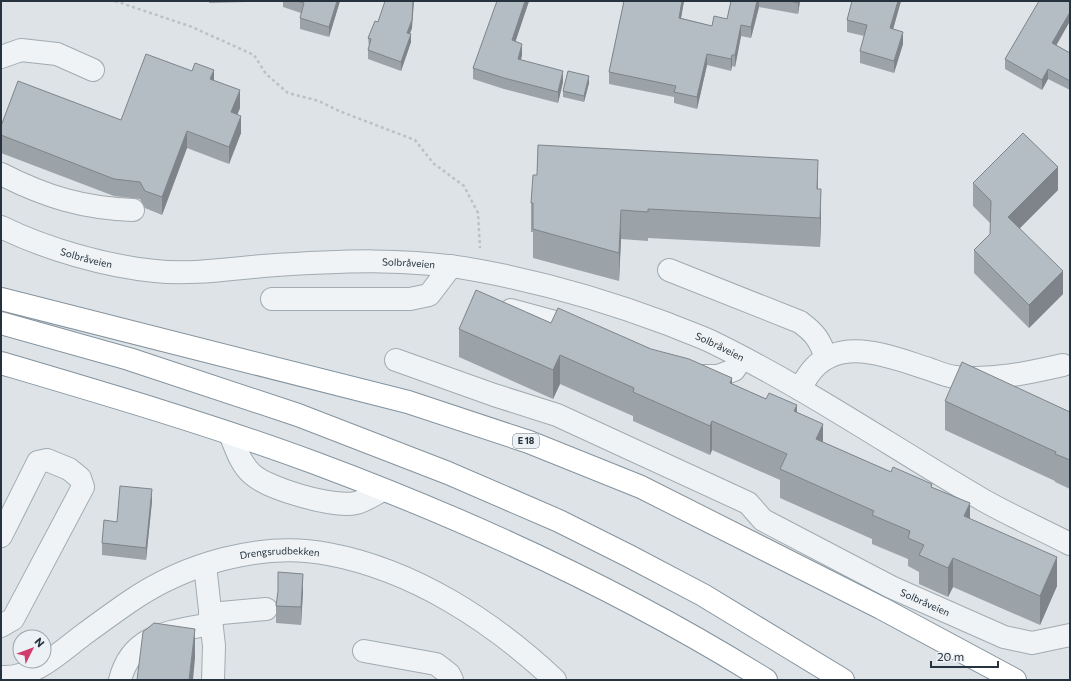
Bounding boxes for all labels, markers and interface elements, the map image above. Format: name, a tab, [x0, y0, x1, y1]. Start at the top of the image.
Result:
street label: Solbråveien	[59, 245, 114, 270]
street label: Solbråveien	[382, 255, 436, 270]
street label: Solbråveien	[694, 330, 746, 363]
road number: E 18	[513, 434, 539, 448]
street label: Drengsrudbekken	[239, 544, 320, 561]
street label: Solbråveien	[898, 586, 952, 618]
north arrow	[12, 629, 52, 669]
text: N	[32, 635, 47, 649]
scale bar	[931, 643, 998, 669]
text: 20 m	[937, 649, 964, 663]

